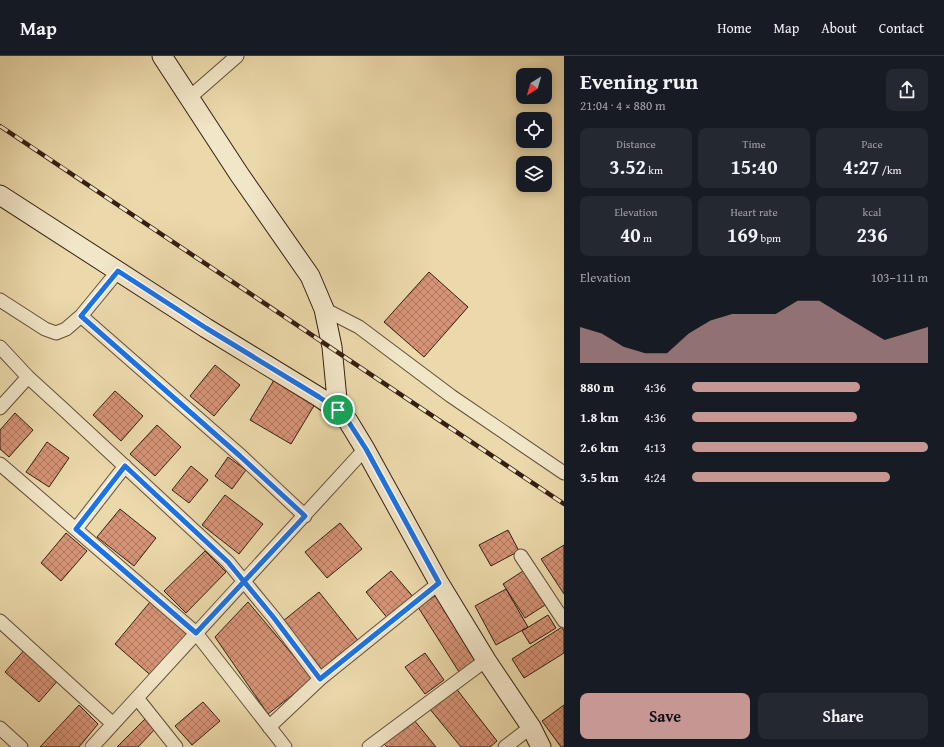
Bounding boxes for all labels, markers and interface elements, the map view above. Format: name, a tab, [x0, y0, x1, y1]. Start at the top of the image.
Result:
text: Map	[20, 14, 57, 42]
text: Home	[717, 18, 752, 38]
text: Map	[774, 18, 799, 38]
text: About	[821, 18, 857, 38]
text: Contact	[879, 18, 924, 38]
text: Evening run	[580, 65, 698, 97]
north arrow	[516, 68, 552, 104]
map controls	[516, 68, 552, 192]
button: share	[886, 69, 928, 111]
text: 21:04 · 4 × 880 m	[580, 96, 666, 115]
button: locate	[516, 112, 552, 148]
text: Distance	[616, 136, 656, 152]
text: Time	[742, 136, 766, 152]
text: Pace	[861, 136, 883, 152]
text: 3.52	[609, 152, 646, 181]
text: 15:40	[730, 152, 778, 181]
text: 4:27	[843, 152, 879, 181]
button: layers	[516, 156, 552, 192]
text: km	[646, 162, 663, 178]
text: /km	[879, 162, 901, 178]
text: Elevation	[614, 204, 658, 220]
text: Heart rate	[730, 204, 778, 220]
text: kcal	[863, 204, 881, 220]
text: 40	[620, 220, 641, 249]
text: 169	[727, 220, 758, 249]
text: 236	[856, 220, 888, 249]
text: m	[641, 230, 652, 246]
text: bpm	[758, 230, 781, 246]
text: Elevation	[580, 268, 631, 287]
text: 103–111 m	[871, 268, 928, 287]
text: 880 m	[580, 378, 614, 397]
text: 4:36	[644, 378, 666, 397]
pin	[321, 393, 355, 427]
icon: arrive	[327, 399, 349, 421]
text: 1.8 km	[580, 408, 619, 427]
text: 4:36	[644, 408, 666, 427]
text: 2.6 km	[580, 438, 619, 457]
text: 4:13	[644, 438, 666, 457]
text: 3.5 km	[580, 468, 619, 487]
text: 4:24	[644, 468, 666, 487]
button: Save	[580, 693, 750, 739]
button: Share	[758, 693, 928, 739]

